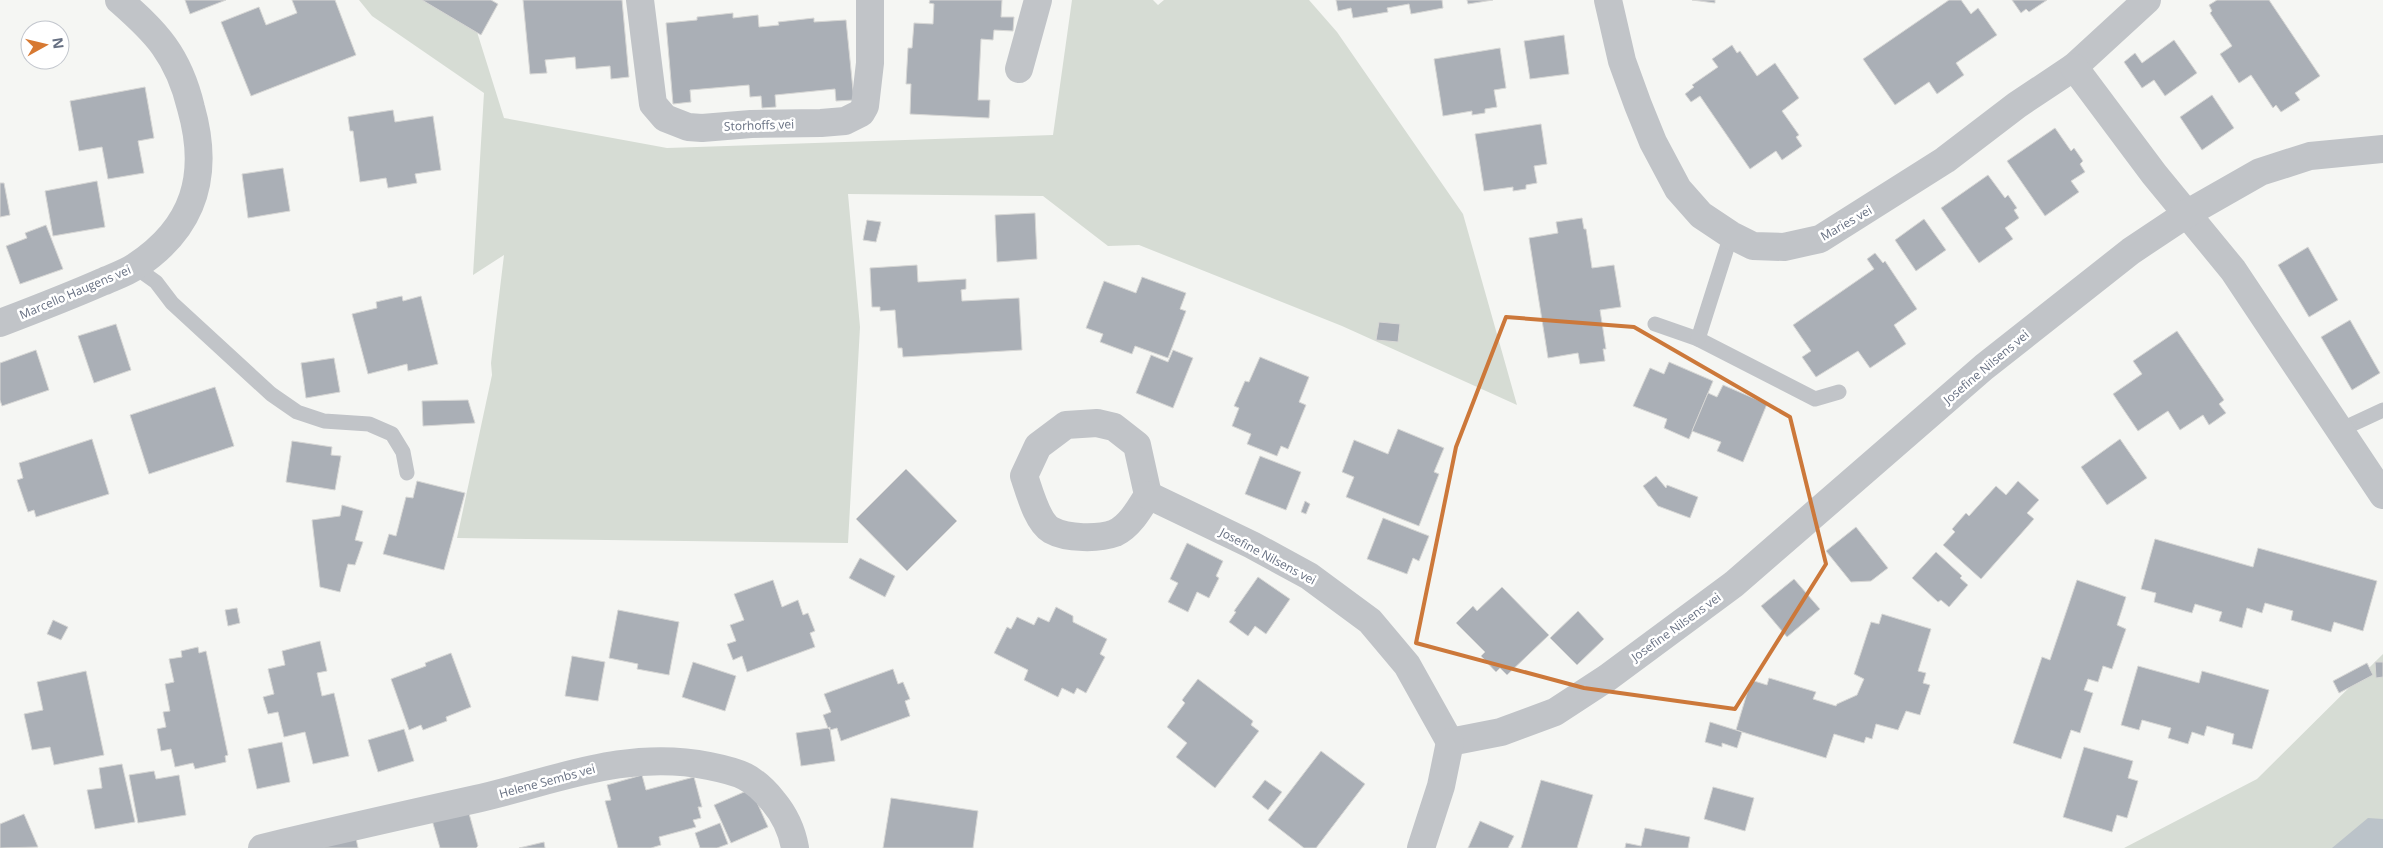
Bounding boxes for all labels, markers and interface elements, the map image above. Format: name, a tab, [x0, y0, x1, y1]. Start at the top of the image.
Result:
north arrow	[20, 20, 70, 70]
text: N	[48, 36, 69, 50]
street label: Storhoffs vei	[724, 115, 794, 135]
street label: Maries vei	[1817, 201, 1875, 245]
street label: Marcello Haugens vei	[17, 261, 133, 323]
street label: Josefine Nilsens vei	[1939, 326, 2032, 408]
street label: Josefine Nilsens vei	[1216, 523, 1319, 589]
street label: Josefine Nilsens vei	[1627, 589, 1724, 666]
street label: Helene Sembs vei	[497, 760, 597, 802]

